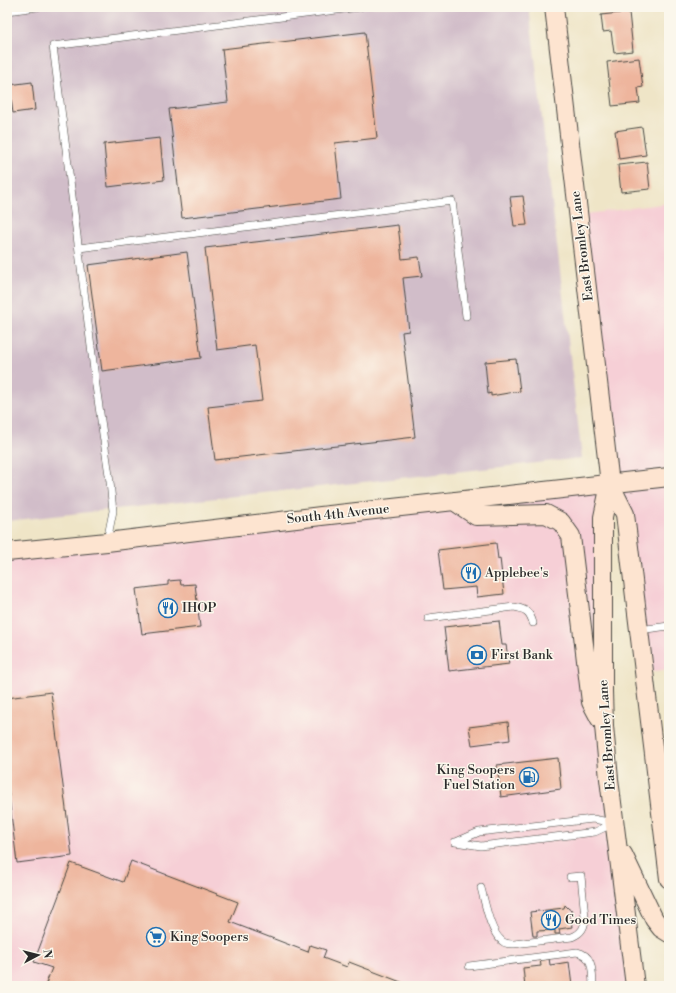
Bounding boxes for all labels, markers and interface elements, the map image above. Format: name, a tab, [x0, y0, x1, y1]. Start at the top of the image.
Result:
street label: East Bromley Lane	[567, 190, 597, 302]
street label: South 4th Avenue	[286, 501, 391, 527]
restaurant icon: Applebee's	[460, 562, 482, 584]
place label: Applebee's	[484, 565, 549, 581]
restaurant icon: IHOP	[157, 597, 179, 619]
place label: IHOP	[182, 600, 217, 616]
bank icon: First Bank	[466, 644, 488, 666]
place label: First Bank	[491, 647, 554, 663]
street label: East Bromley Lane	[595, 679, 619, 791]
place label: King Soopers Fuel Station	[437, 762, 515, 793]
fuel station icon: King Soopers Fuel Station	[518, 766, 540, 788]
restaurant icon: Good Times	[540, 909, 562, 931]
place label: Good Times	[565, 912, 637, 928]
supermarket icon: King Soopers	[145, 926, 167, 948]
place label: King Soopers	[170, 929, 249, 945]
north arrow	[18, 935, 58, 975]
text: N	[39, 949, 54, 959]

